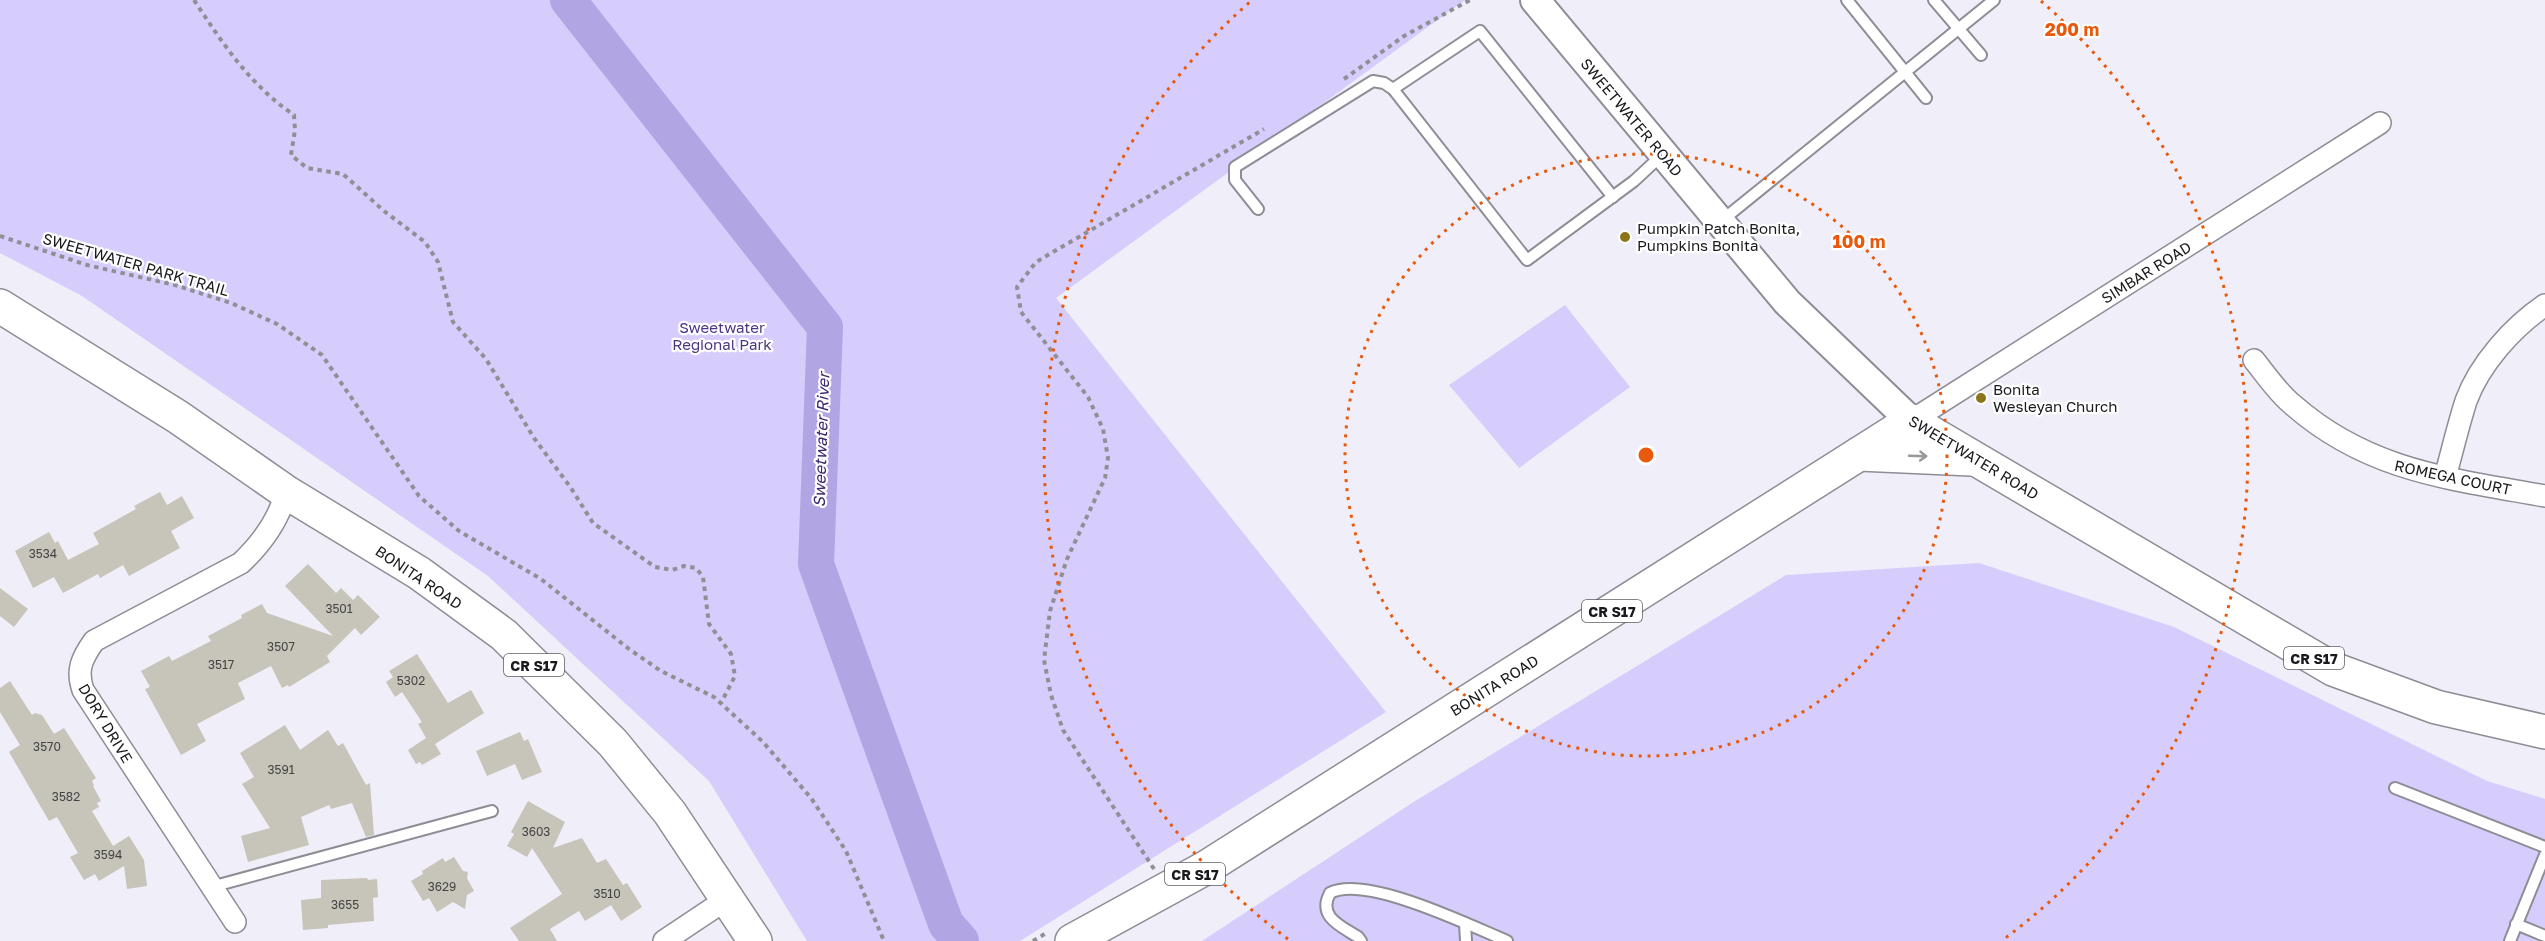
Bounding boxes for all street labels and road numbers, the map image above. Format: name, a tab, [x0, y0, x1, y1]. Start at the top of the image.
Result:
street label: SWEETWATER ROAD	[1577, 54, 1687, 180]
street label: SWEETWATER PARK TRAIL	[41, 229, 231, 299]
street label: SIMBAR ROAD	[2098, 237, 2194, 307]
street label: SWEETWATER ROAD	[1906, 411, 2042, 503]
street label: ROMEGA COURT	[2393, 456, 2513, 498]
street label: BONITA ROAD	[372, 541, 466, 613]
road number: CR S17	[1582, 600, 1642, 622]
road number: CR S17	[2284, 647, 2344, 669]
street label: BONITA ROAD	[1447, 651, 1541, 719]
road number: CR S17	[504, 654, 564, 676]
street label: DORY DRIVE	[75, 680, 137, 766]
road number: CR S17	[1165, 863, 1225, 885]

